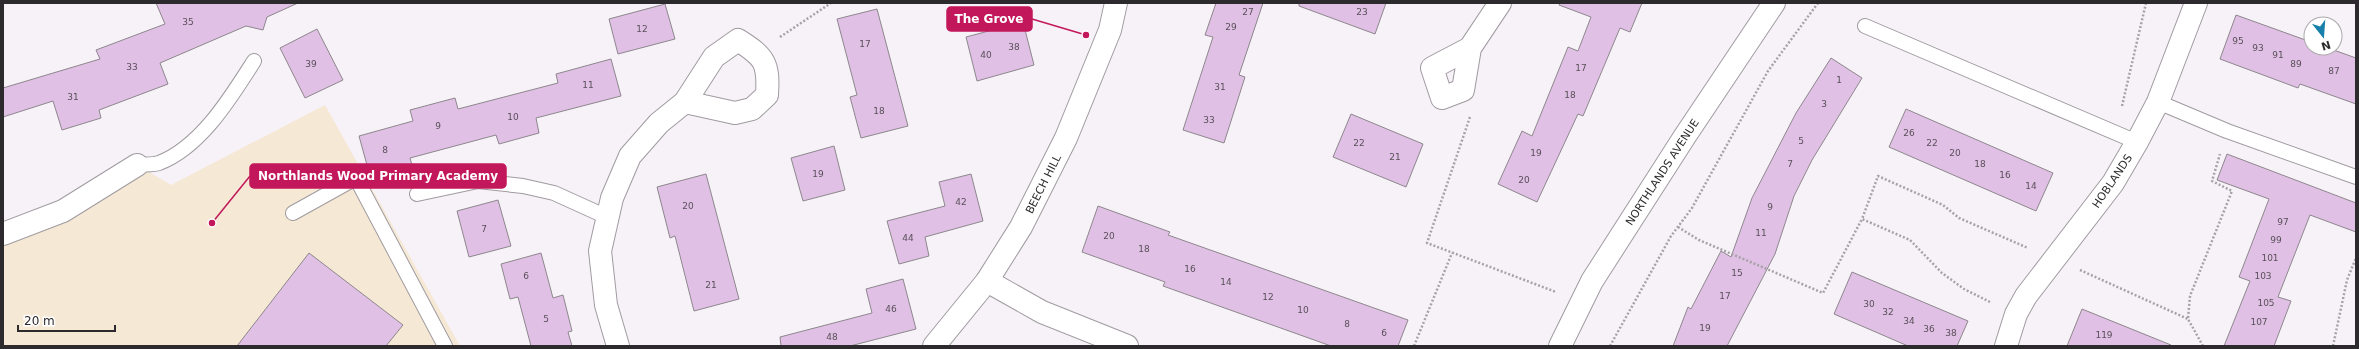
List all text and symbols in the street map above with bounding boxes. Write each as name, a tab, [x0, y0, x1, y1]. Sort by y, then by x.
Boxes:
callout: The Grove	[947, 7, 1032, 31]
house number: 27	[1242, 7, 1254, 17]
house number: 23	[1356, 7, 1368, 17]
text: The Grove	[954, 12, 1024, 26]
north arrow	[2303, 16, 2343, 56]
house number: 35	[182, 17, 194, 27]
house number: 29	[1225, 22, 1237, 32]
house number: 12	[636, 24, 648, 34]
house number: 95	[2232, 36, 2244, 46]
text: N	[2319, 38, 2332, 53]
house number: 17	[859, 39, 871, 49]
house number: 38	[1008, 42, 1020, 52]
house number: 93	[2252, 43, 2264, 53]
house number: 40	[980, 50, 992, 60]
house number: 91	[2272, 50, 2284, 60]
house number: 39	[305, 59, 317, 69]
house number: 89	[2290, 59, 2302, 69]
house number: 33	[126, 62, 138, 72]
house number: 17	[1575, 63, 1587, 73]
house number: 87	[2328, 66, 2340, 76]
house number: 1	[1836, 75, 1842, 85]
house number: 11	[582, 80, 594, 90]
house number: 31	[1214, 82, 1226, 92]
house number: 18	[1564, 90, 1576, 100]
house number: 31	[67, 92, 79, 102]
house number: 3	[1821, 99, 1827, 109]
house number: 18	[873, 106, 885, 116]
house number: 10	[507, 112, 519, 122]
house number: 33	[1203, 115, 1215, 125]
street label: NORTHLANDS AVENUE	[1623, 117, 1702, 228]
house number: 9	[435, 121, 441, 131]
house number: 26	[1903, 128, 1915, 138]
house number: 5	[1798, 136, 1804, 146]
house number: 22	[1353, 138, 1365, 148]
house number: 22	[1926, 138, 1938, 148]
house number: 8	[382, 145, 388, 155]
house number: 19	[1530, 148, 1542, 158]
house number: 20	[1949, 148, 1961, 158]
street label: BEECH HILL	[1023, 152, 1064, 216]
house number: 21	[1389, 152, 1401, 162]
street label: HOBLANDS	[2090, 152, 2135, 211]
house number: 7	[1787, 159, 1793, 169]
house number: 18	[1974, 159, 1986, 169]
callout: Northlands Wood Primary Academy	[250, 164, 506, 188]
text: Northlands Wood Primary Academy	[258, 169, 498, 183]
house number: 19	[812, 169, 824, 179]
house number: 16	[1999, 170, 2011, 180]
house number: 20	[1518, 175, 1530, 185]
house number: 14	[2025, 181, 2037, 191]
house number: 42	[955, 197, 967, 207]
house number: 20	[682, 201, 694, 211]
house number: 9	[1767, 202, 1773, 212]
house number: 97	[2277, 217, 2289, 227]
house number: 7	[481, 224, 487, 234]
house number: 11	[1755, 228, 1767, 238]
house number: 20	[1103, 231, 1115, 241]
house number: 44	[902, 233, 914, 243]
house number: 99	[2270, 235, 2282, 245]
house number: 18	[1138, 244, 1150, 254]
house number: 101	[2261, 253, 2279, 263]
house number: 16	[1184, 264, 1196, 274]
house number: 15	[1731, 268, 1743, 278]
house number: 6	[523, 271, 529, 281]
house number: 103	[2254, 271, 2272, 281]
house number: 14	[1220, 277, 1232, 287]
house number: 21	[705, 280, 717, 290]
house number: 17	[1719, 291, 1731, 301]
house number: 12	[1262, 292, 1274, 302]
house number: 105	[2257, 298, 2275, 308]
house number: 30	[1863, 299, 1875, 309]
house number: 46	[885, 304, 897, 314]
house number: 10	[1297, 305, 1309, 315]
scale bar	[18, 307, 115, 333]
house number: 32	[1882, 307, 1894, 317]
text: 20 m	[24, 314, 55, 328]
house number: 5	[543, 314, 549, 324]
house number: 34	[1903, 316, 1915, 326]
house number: 107	[2250, 317, 2268, 327]
house number: 8	[1344, 319, 1350, 329]
house number: 19	[1699, 323, 1711, 333]
house number: 36	[1923, 324, 1935, 334]
house number: 6	[1381, 328, 1387, 338]
house number: 38	[1945, 328, 1957, 338]
house number: 119	[2095, 330, 2113, 340]
house number: 48	[826, 332, 838, 342]

